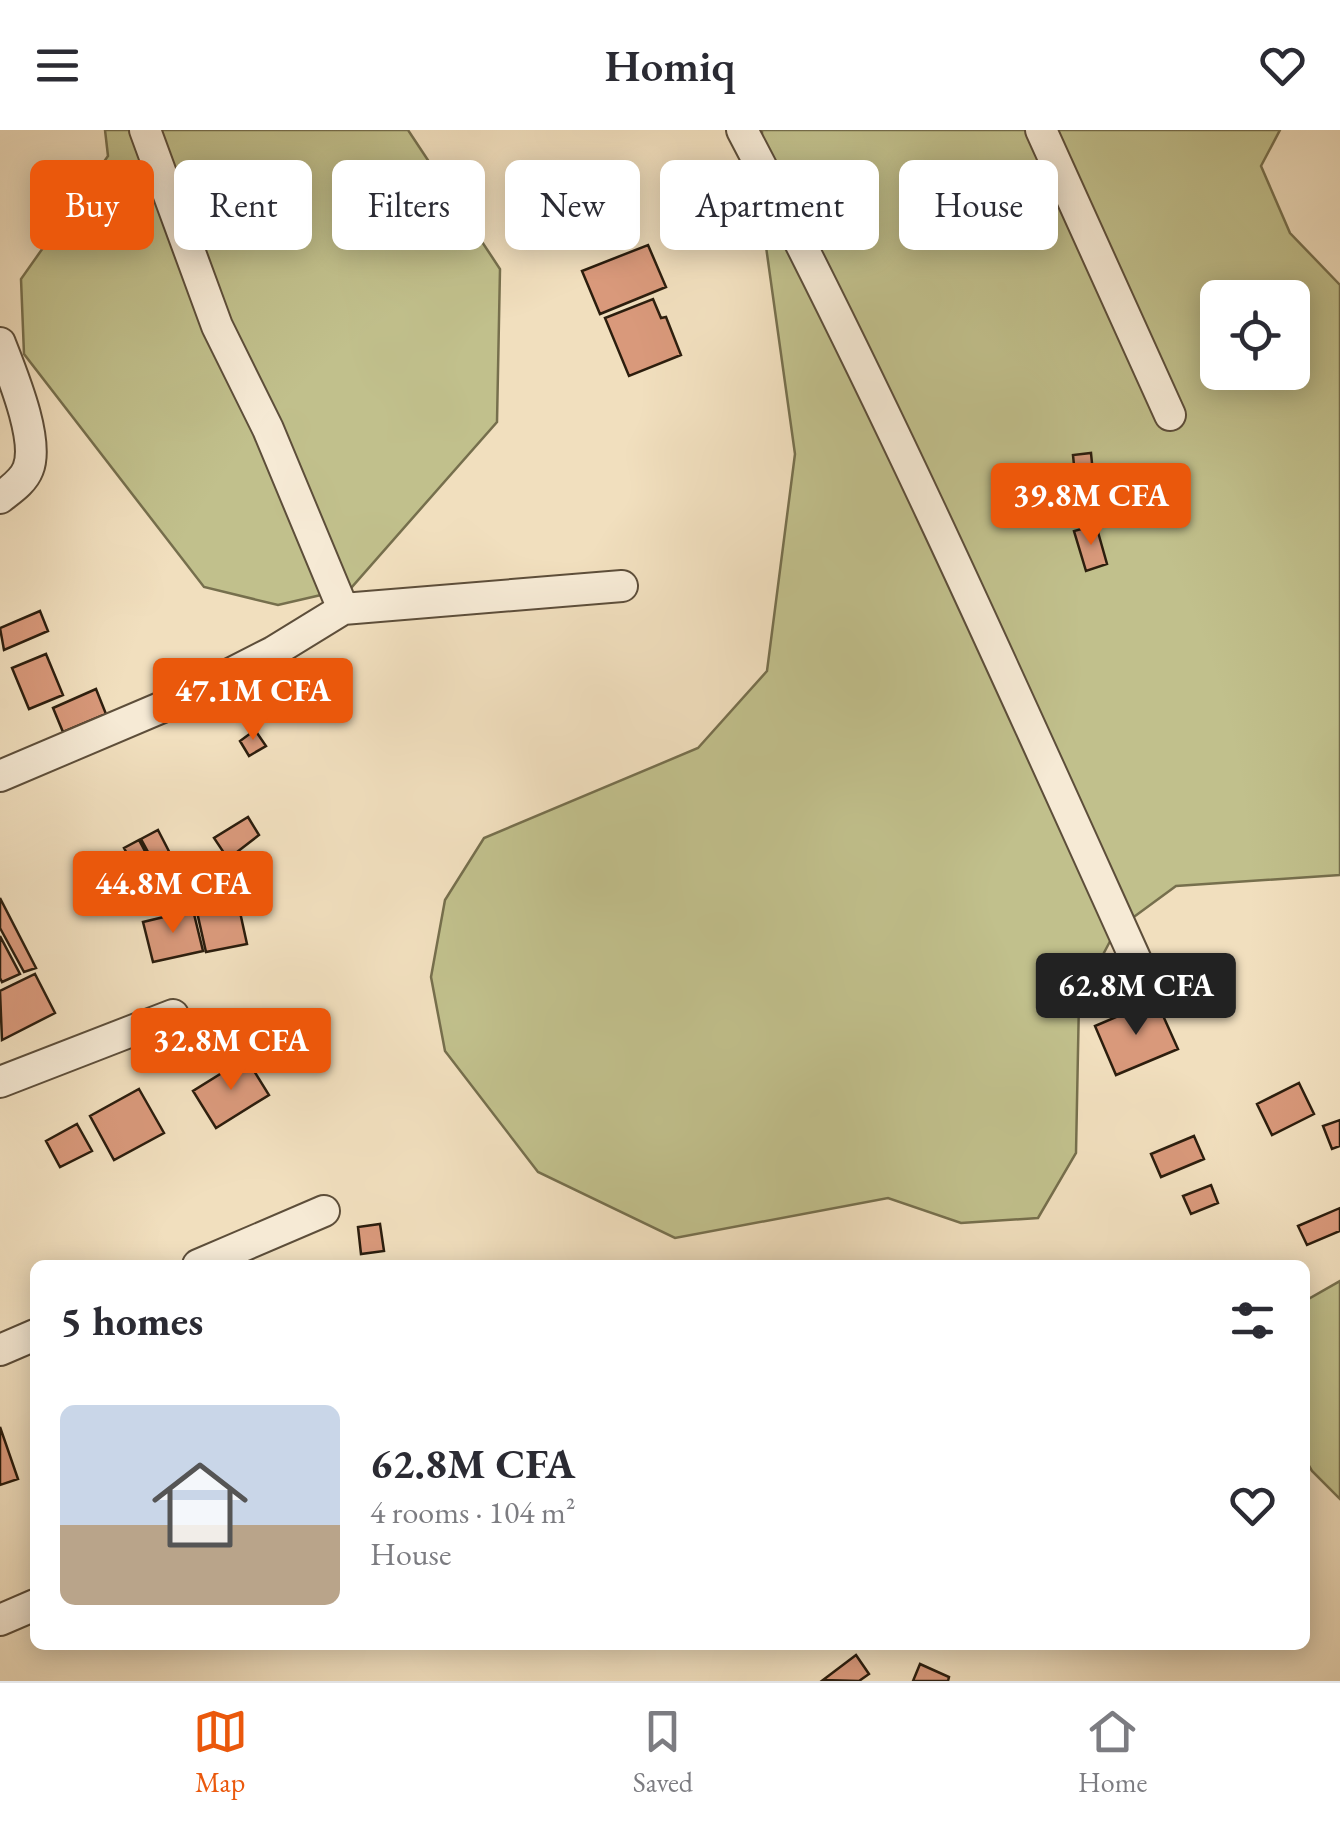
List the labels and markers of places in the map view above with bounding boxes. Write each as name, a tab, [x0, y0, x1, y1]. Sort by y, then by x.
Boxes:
pin: 39.8M CFA	[977, 463, 1205, 548]
pin: 47.1M CFA	[139, 658, 367, 743]
pin: 44.8M CFA	[59, 851, 287, 936]
pin: 62.8M CFA	[1022, 953, 1250, 1038]
pin: 32.8M CFA	[117, 1008, 345, 1093]

